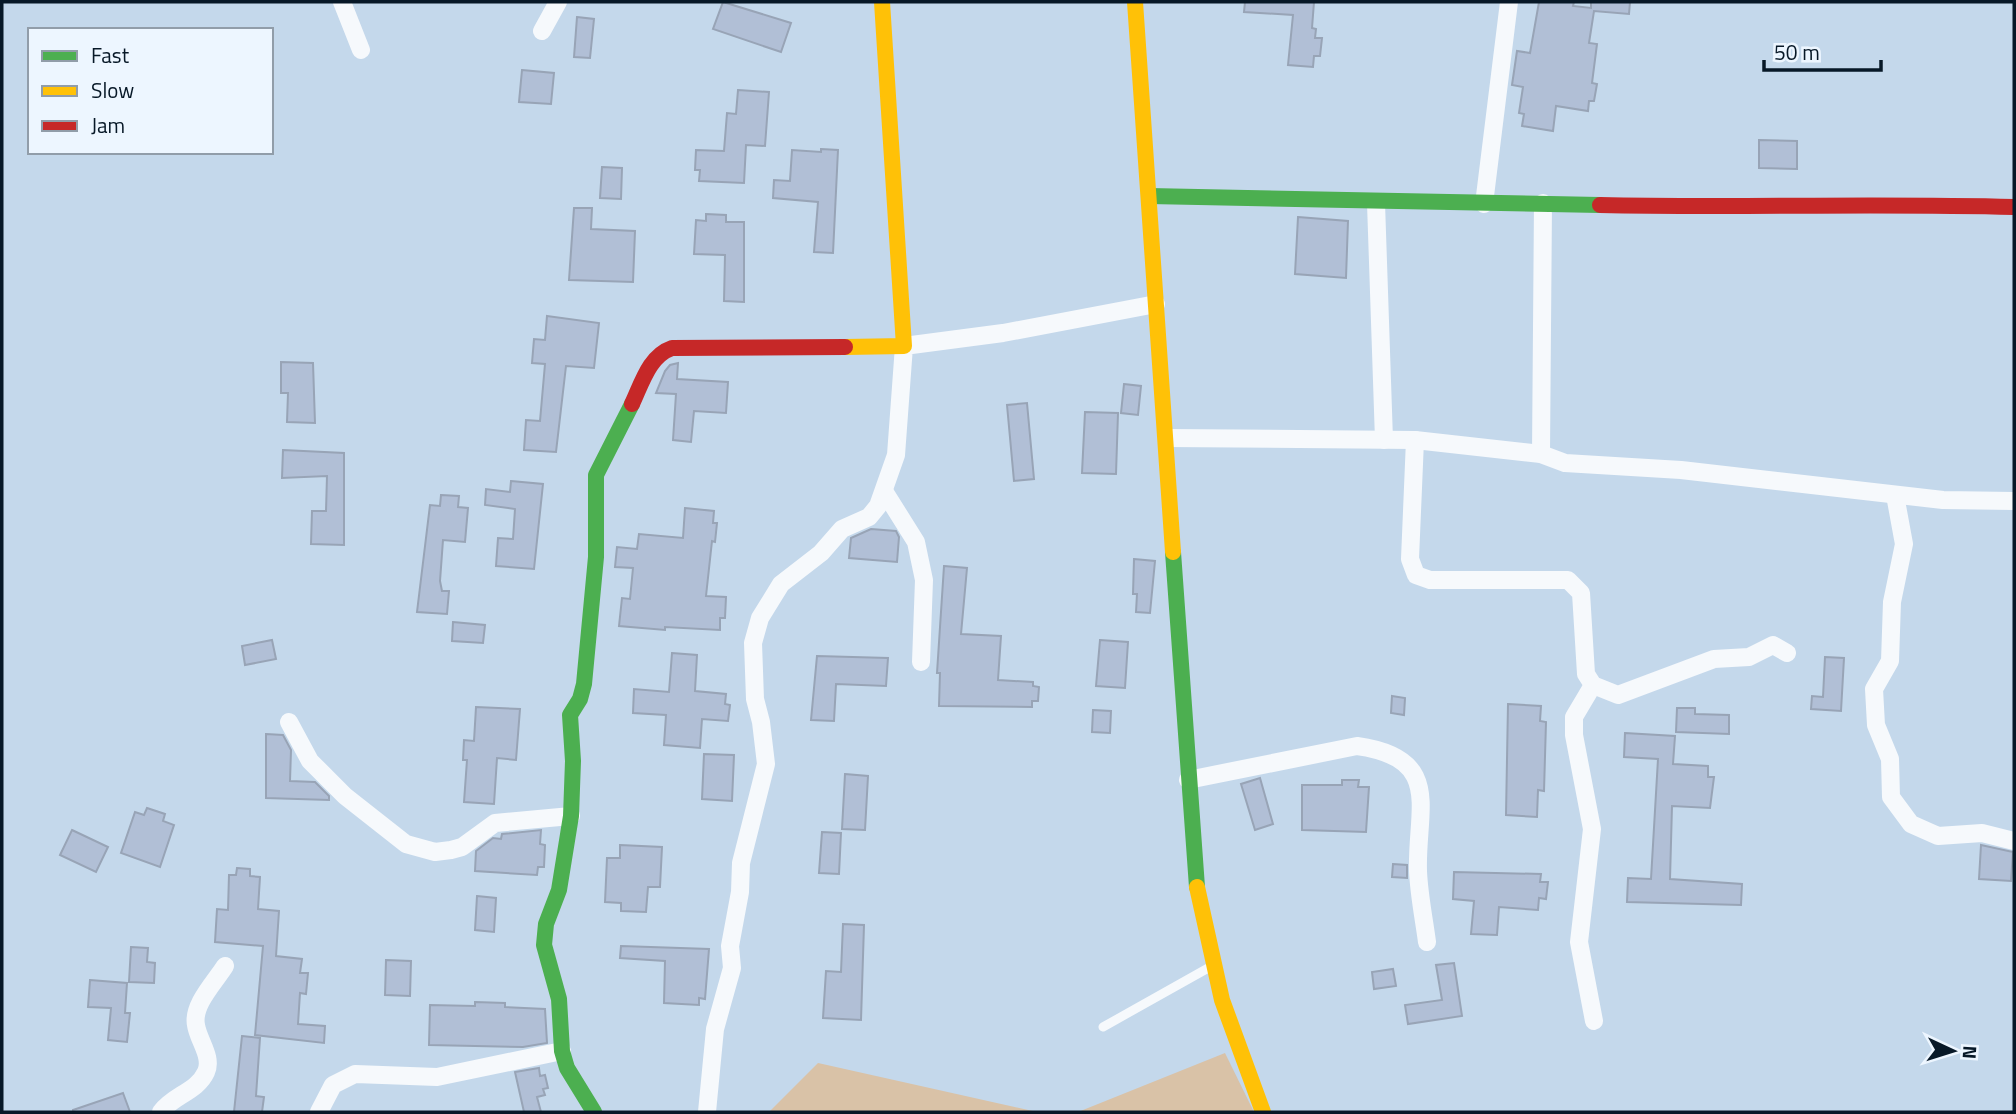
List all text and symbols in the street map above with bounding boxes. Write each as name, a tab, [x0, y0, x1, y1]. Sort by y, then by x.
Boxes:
legend	[28, 28, 273, 154]
scale bar	[1764, 28, 1881, 72]
text: 50 m	[1774, 36, 1820, 68]
text: Fast	[91, 39, 130, 71]
text: Slow	[91, 74, 134, 106]
text: Jam	[91, 109, 125, 141]
north arrow	[1918, 1016, 1988, 1086]
text: N	[1956, 1045, 1985, 1060]

